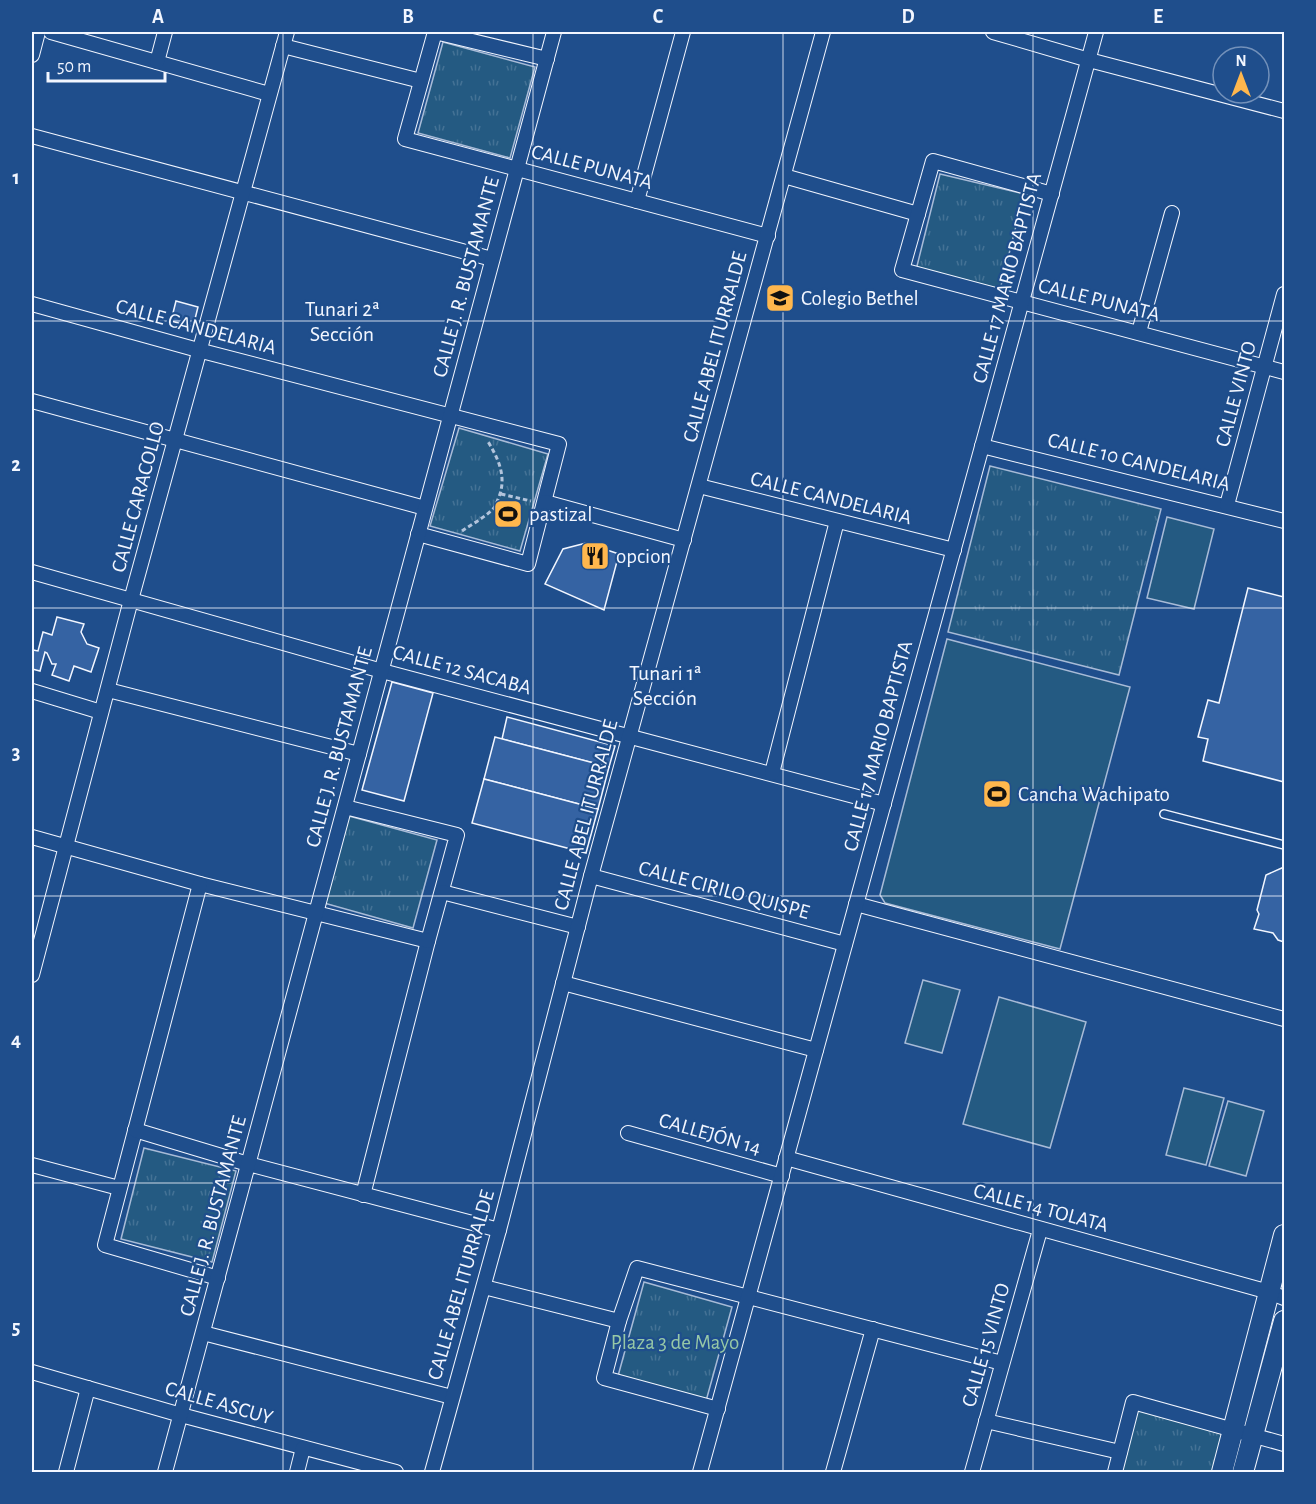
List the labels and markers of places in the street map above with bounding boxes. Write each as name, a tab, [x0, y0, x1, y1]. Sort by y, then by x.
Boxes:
school or university icon: Colegio Bethel	[764, 282, 796, 314]
place label: Colegio Bethel	[801, 288, 919, 309]
sports icon: pastizal	[492, 498, 524, 530]
place label: pastizal	[529, 504, 592, 525]
restaurant icon: opcion	[579, 540, 611, 572]
place label: opcion	[616, 546, 671, 567]
sports icon: Cancha Wachipato	[981, 778, 1013, 810]
place label: Cancha Wachipato	[1018, 784, 1170, 805]

